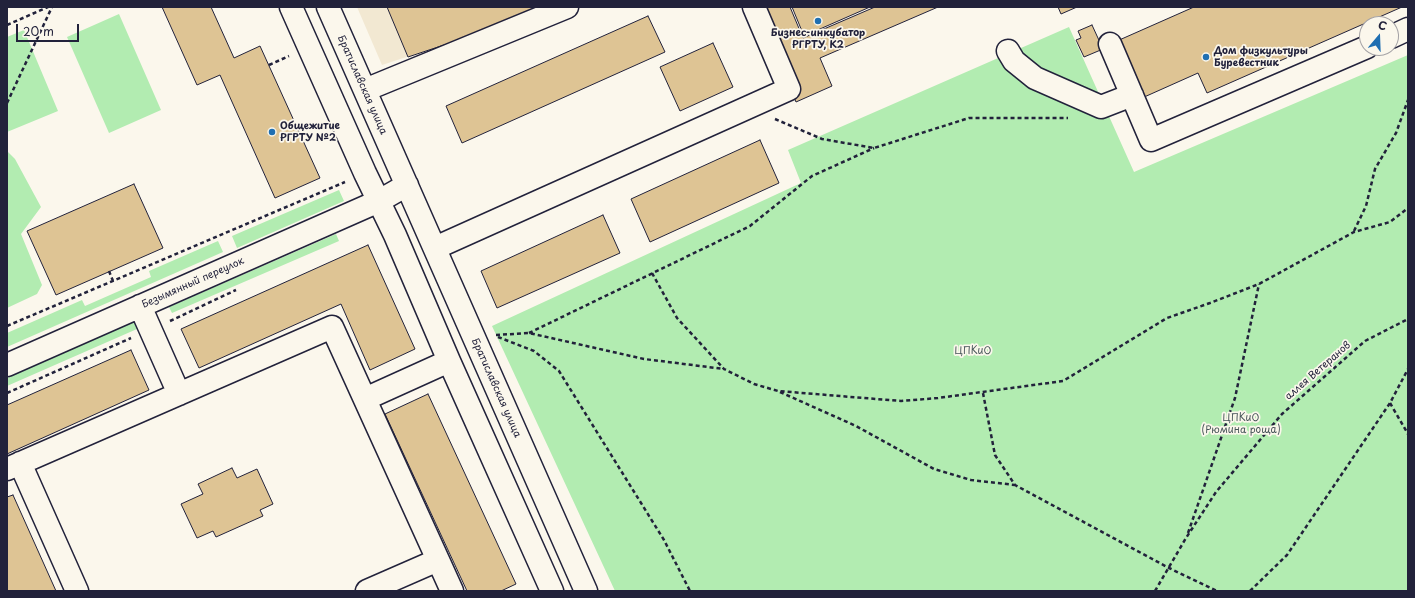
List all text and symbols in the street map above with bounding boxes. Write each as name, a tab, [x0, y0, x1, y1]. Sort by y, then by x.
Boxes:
scale bar	[18, 16, 81, 42]
marker: Бизнес-инкубатор РГРТУ, К2	[813, 16, 823, 26]
north arrow	[1359, 16, 1399, 56]
text: С	[1376, 16, 1389, 35]
text: 20 m	[23, 22, 54, 40]
place label: Бизнес-инкубатор РГРТУ, К2	[771, 27, 865, 50]
street label: Братиславская улица	[335, 33, 389, 137]
place label: Дом физкультуры Буревестник	[1214, 45, 1308, 68]
marker: Дом физкультуры Буревестник	[1201, 52, 1211, 62]
place label: Общежитие РГРТУ №2	[280, 120, 340, 144]
marker: Общежитие РГРТУ №2	[267, 127, 277, 137]
street label: Безымянный переулок	[140, 255, 246, 311]
street label: Братиславская улица	[469, 336, 523, 440]
street label: аллея Ветеранов	[1283, 339, 1353, 403]
park label: ЦПКиО	[955, 345, 991, 357]
park label: ЦПКиО (Рюмина роща)	[1201, 412, 1281, 436]

